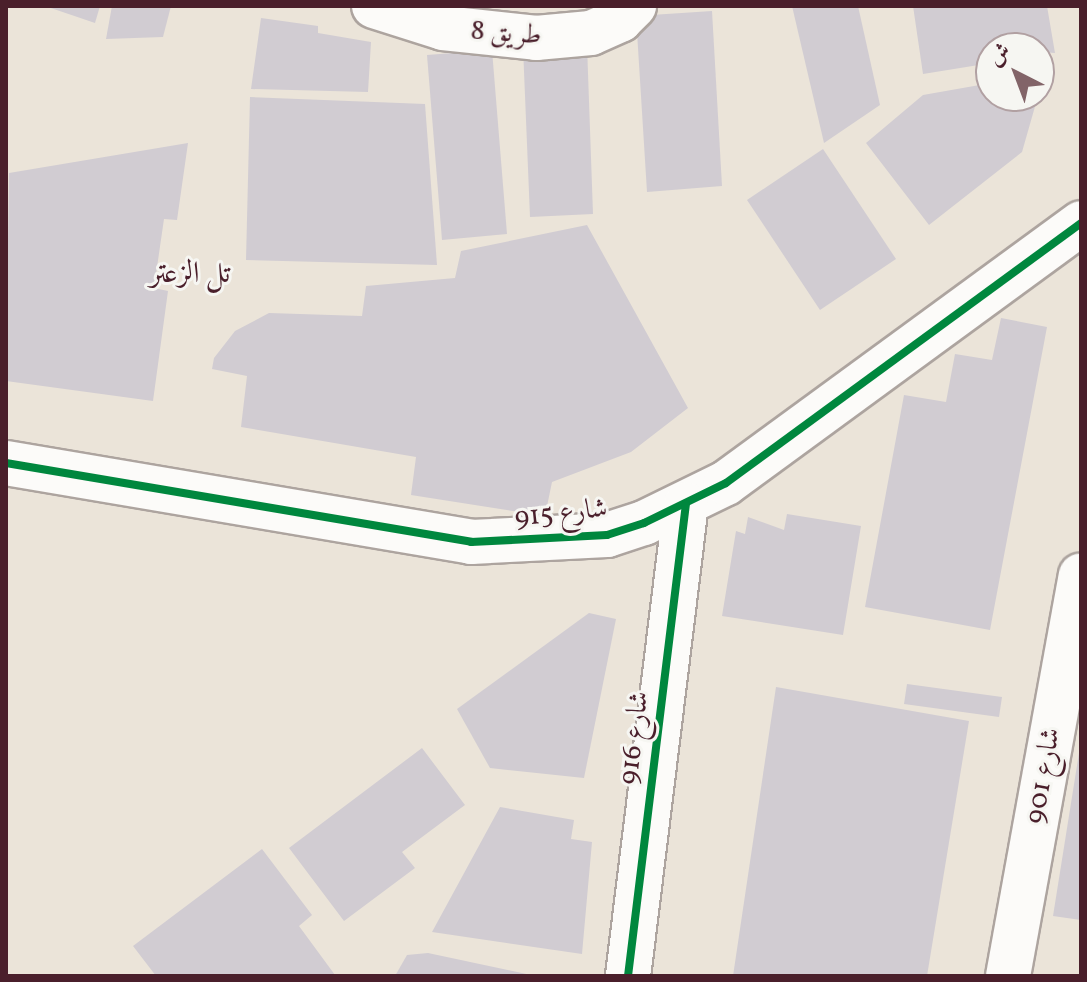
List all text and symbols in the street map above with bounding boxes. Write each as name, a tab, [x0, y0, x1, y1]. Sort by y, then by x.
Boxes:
street label: طريق 8	[469, 15, 543, 53]
north arrow	[975, 32, 1055, 112]
text: ش	[981, 36, 1018, 74]
district label: تل الزعتر	[150, 256, 230, 292]
street label: شارع 915	[513, 492, 609, 536]
street label: شارع 916	[613, 689, 657, 787]
street label: شارع 901	[1019, 725, 1069, 827]

